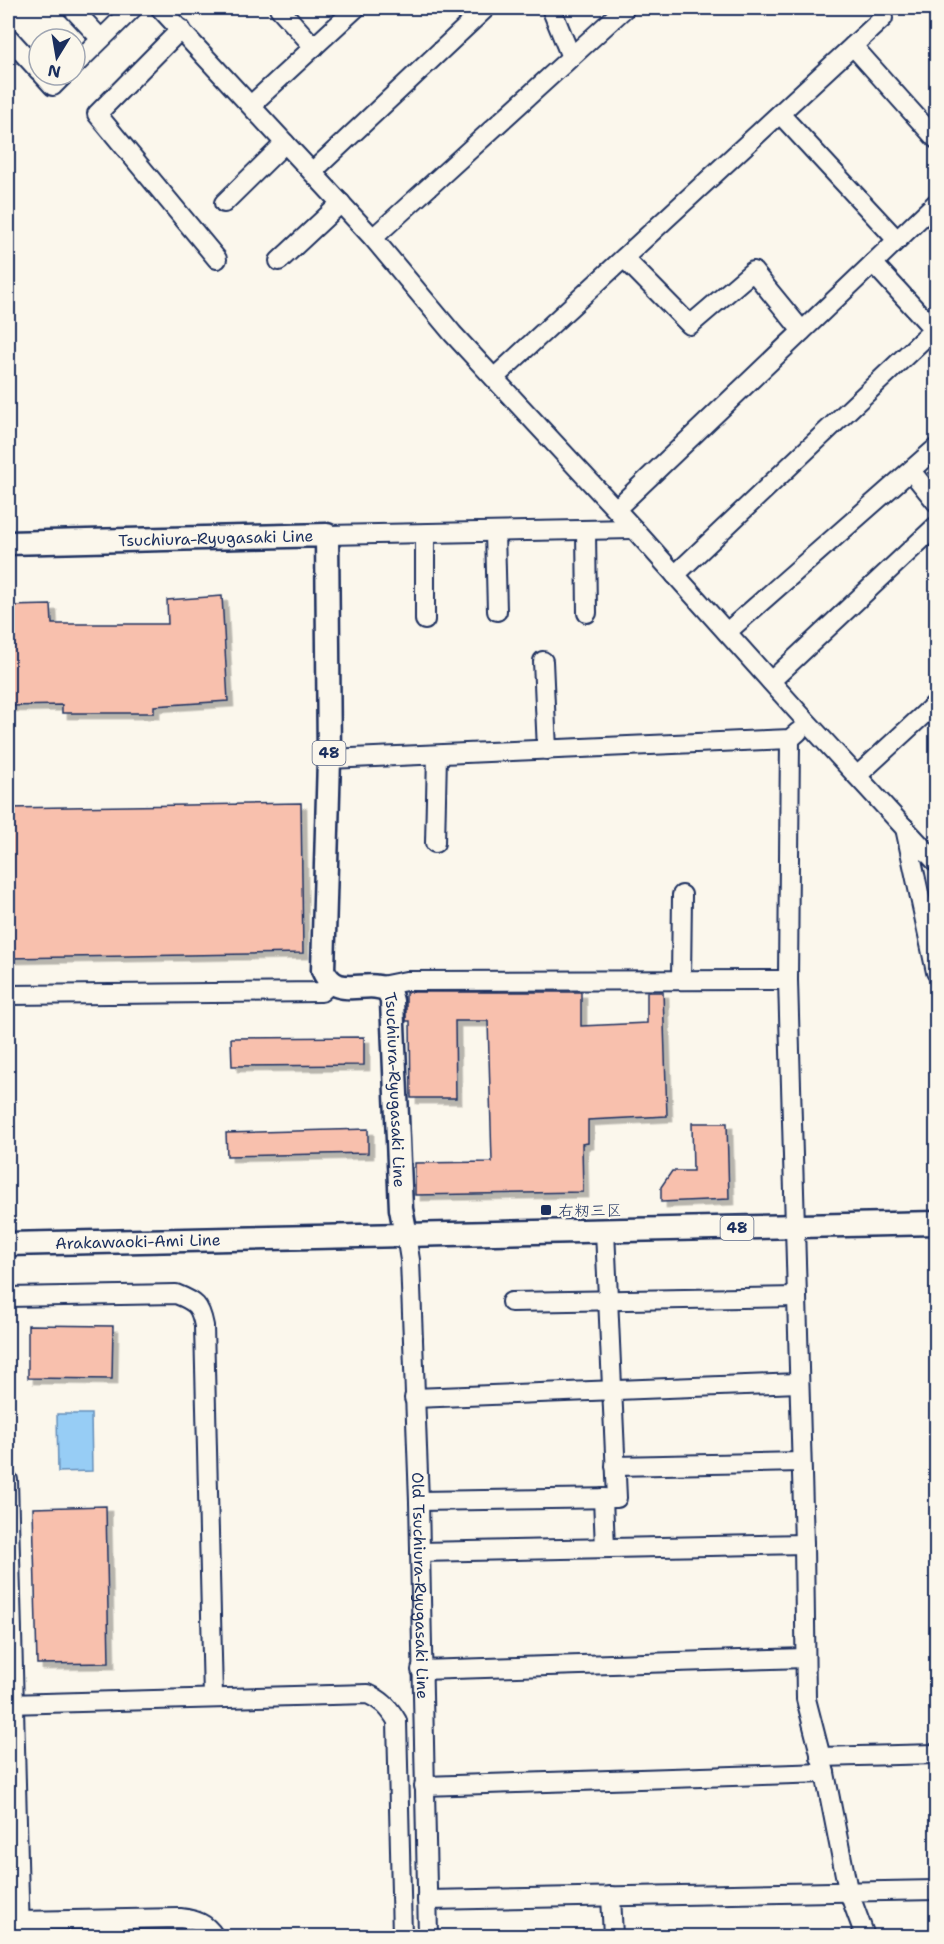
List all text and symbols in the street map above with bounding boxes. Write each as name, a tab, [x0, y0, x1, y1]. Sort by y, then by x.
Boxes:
north arrow	[27, 27, 87, 87]
text: N	[46, 60, 62, 83]
street label: Tsuchiura-Ryugasaki Line	[118, 525, 314, 551]
road number: 48	[312, 741, 346, 765]
street label: Tsuchiura-Ryugasaki Line	[379, 990, 410, 1188]
place label: 右籾三区	[558, 1200, 622, 1221]
marker: 右籾三区	[539, 1203, 553, 1217]
road number: 48	[720, 1216, 754, 1240]
street label: Arakawaoki-Ami Line	[55, 1229, 221, 1254]
street label: Old Tsuchiura-Ryugasaki Line	[407, 1472, 433, 1699]

